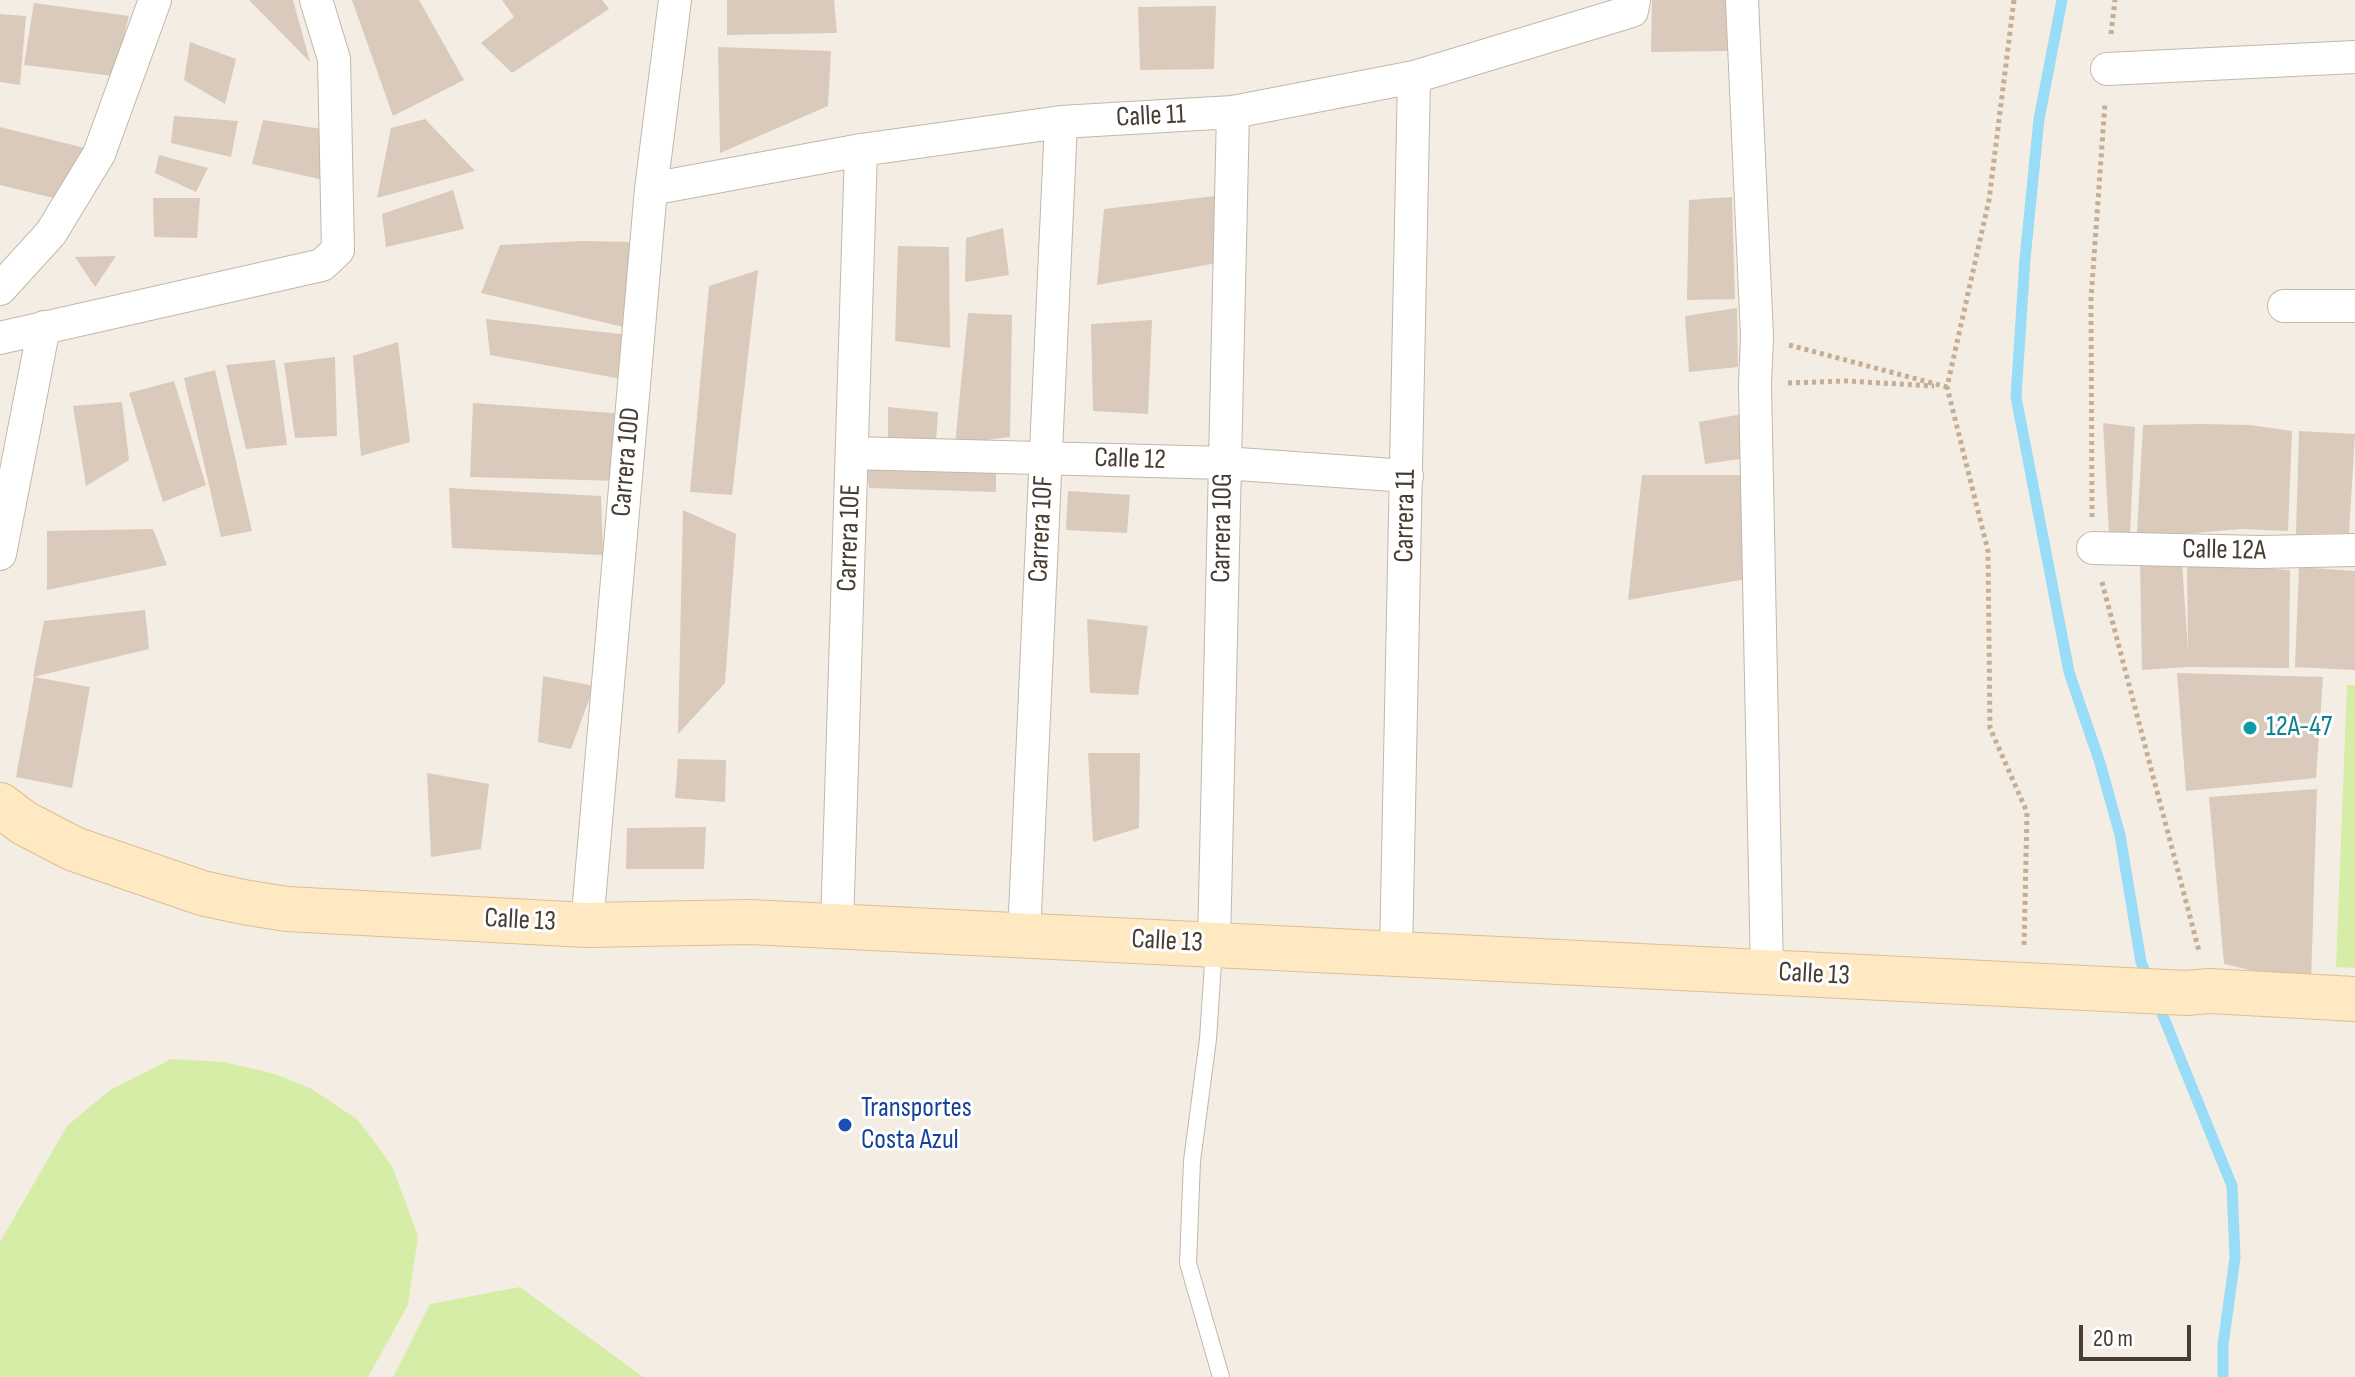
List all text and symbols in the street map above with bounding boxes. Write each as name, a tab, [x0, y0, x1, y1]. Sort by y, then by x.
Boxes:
street label: Calle 11	[1115, 98, 1187, 136]
street label: Carrera 10D	[605, 406, 649, 518]
street label: Calle 12	[1094, 442, 1166, 478]
street label: Carrera 11	[1388, 469, 1424, 563]
street label: Carrera 10G	[1205, 473, 1241, 583]
street label: Carrera 10F	[1022, 475, 1062, 583]
street label: Carrera 10E	[831, 484, 869, 592]
street label: Calle 12A	[2182, 533, 2266, 569]
place label: 12A-47	[2266, 711, 2332, 745]
marker: 12A-47	[2241, 719, 2259, 737]
street label: Calle 13	[483, 902, 557, 940]
street label: Calle 13	[1130, 923, 1204, 961]
street label: Calle 13	[1777, 956, 1851, 994]
place label: Transportes Costa Azul	[861, 1092, 972, 1158]
marker: Transportes Costa Azul	[836, 1116, 854, 1134]
scale bar	[2083, 1309, 2195, 1359]
text: 20 m	[2093, 1324, 2133, 1353]

